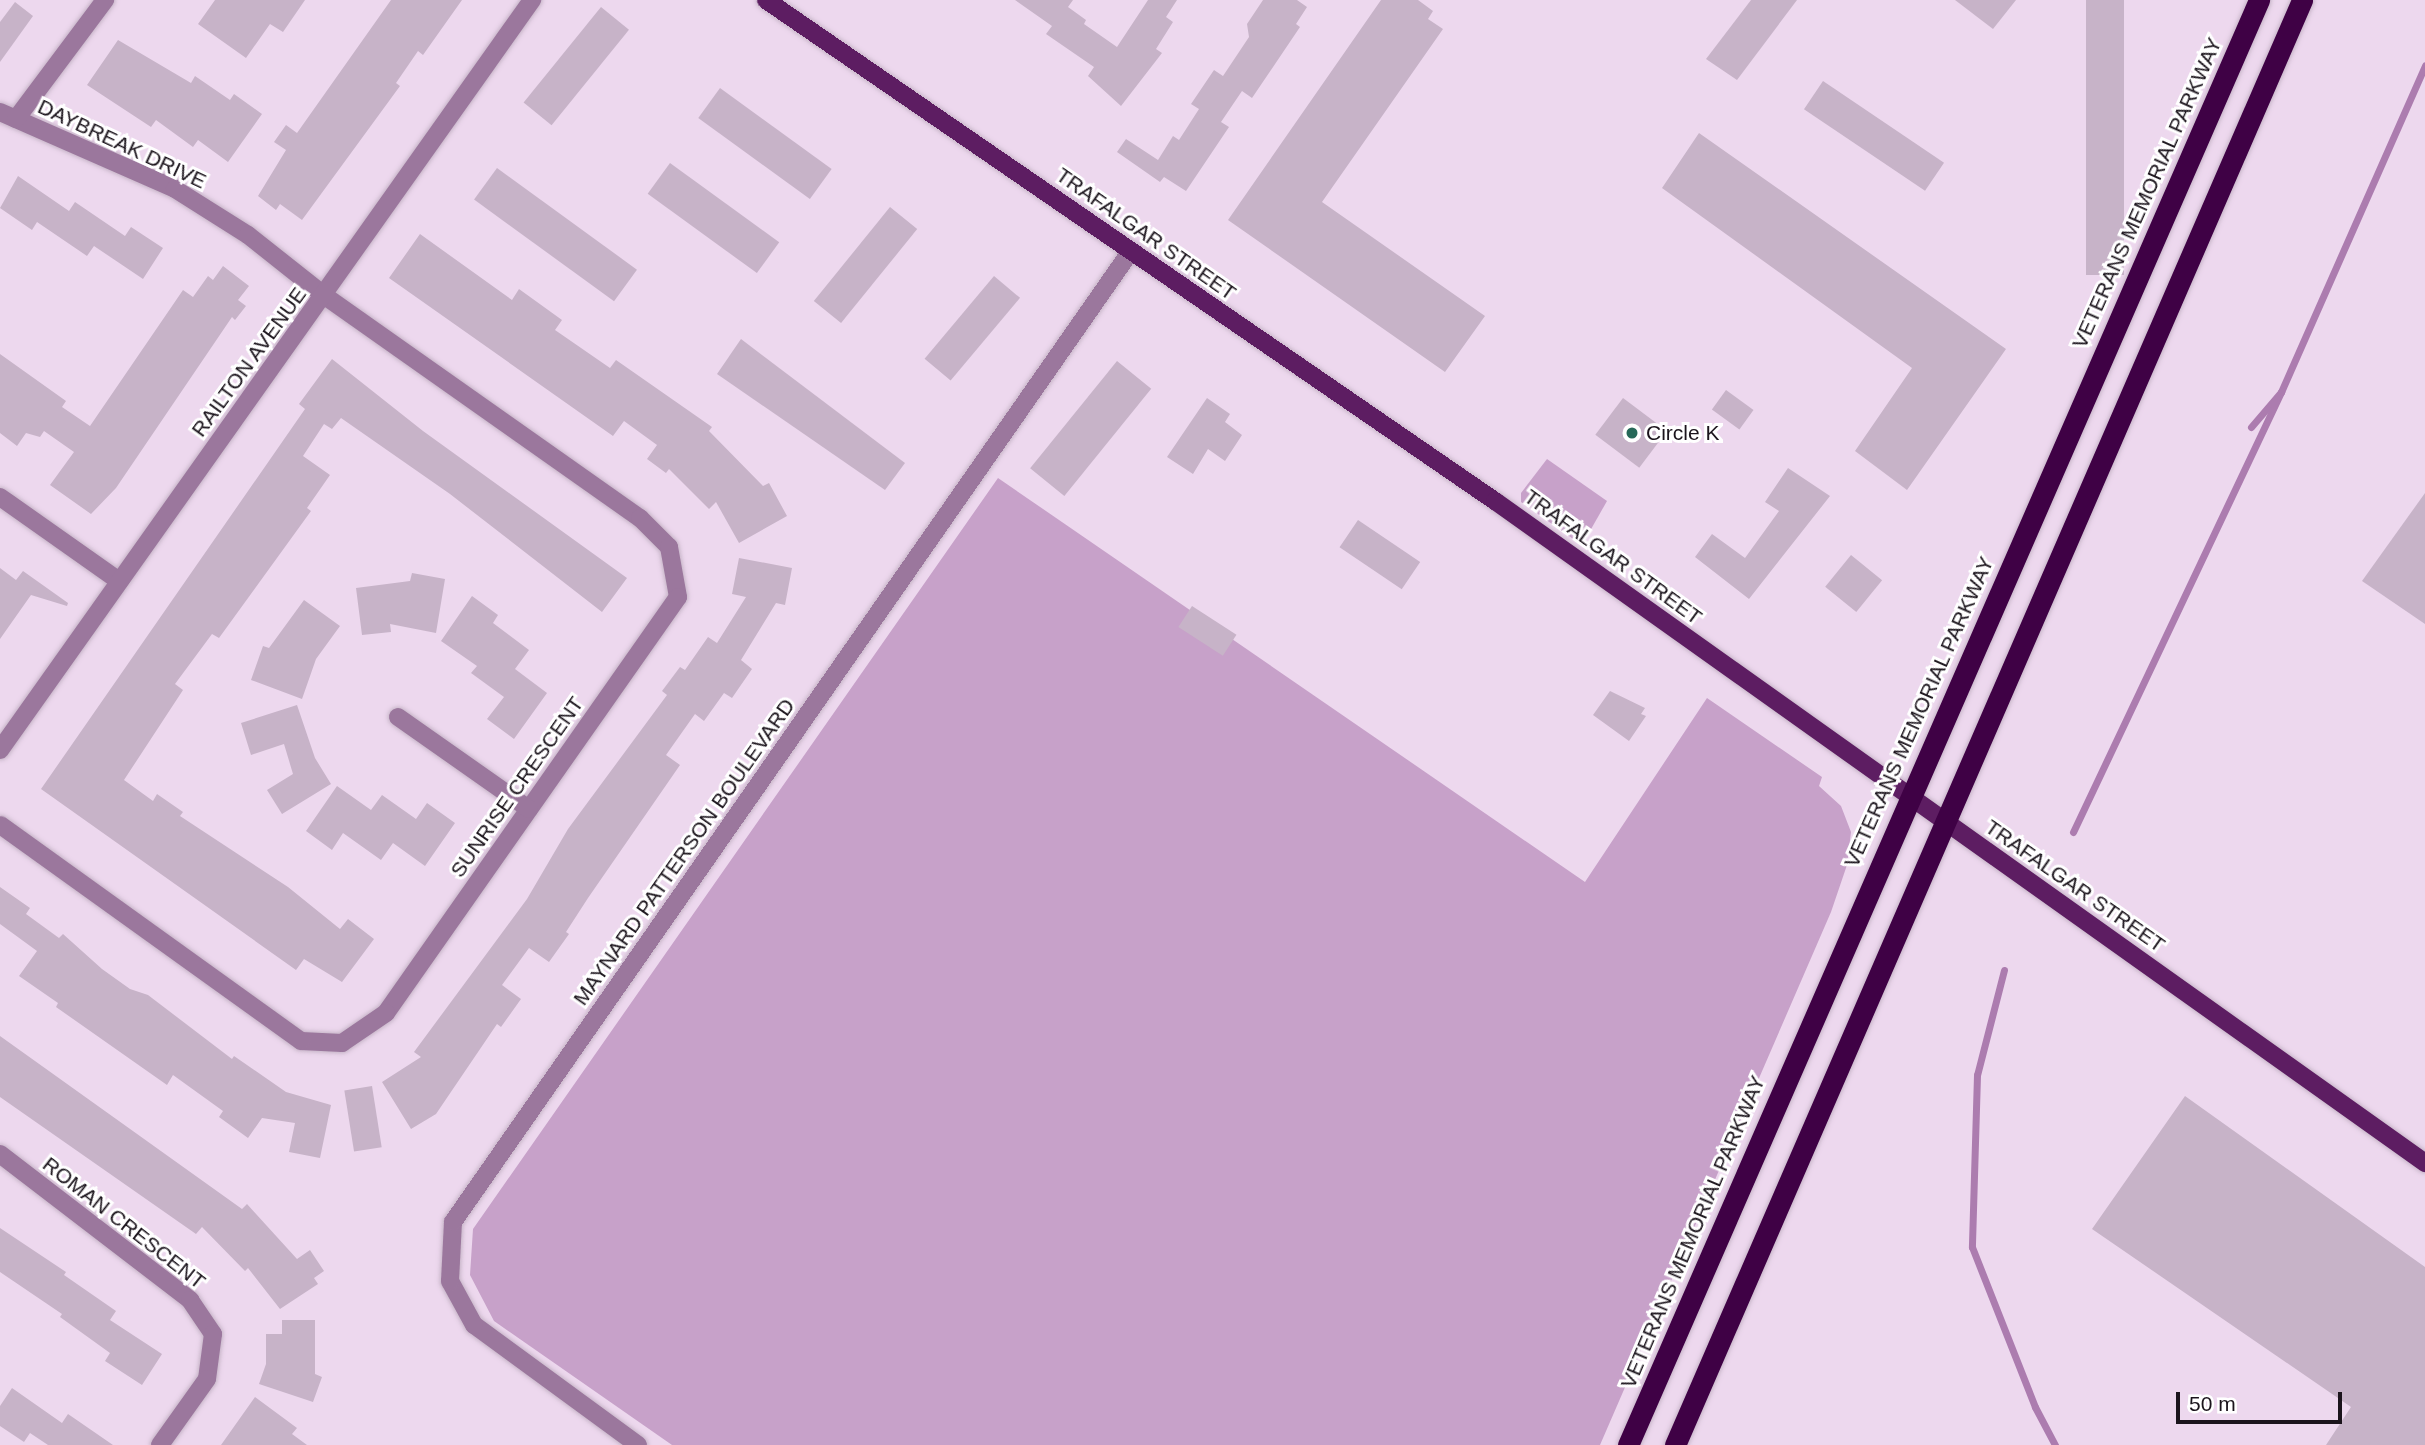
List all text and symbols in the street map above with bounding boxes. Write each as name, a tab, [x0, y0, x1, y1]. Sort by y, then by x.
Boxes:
street label: VETERANS MEMORIAL PARKWAY	[2067, 33, 2227, 353]
street label: DAYBREAK DRIVE	[34, 94, 210, 194]
street label: TRAFALGAR STREET	[1051, 162, 1241, 306]
street label: RAILTON AVENUE	[186, 282, 312, 442]
place label: Circle K	[1646, 420, 1720, 446]
marker: Circle K	[1624, 425, 1640, 441]
street label: TRAFALGAR STREET	[1519, 484, 1707, 630]
street label: VETERANS MEMORIAL PARKWAY	[1839, 552, 1999, 872]
street label: SUNRISE CRESCENT	[445, 692, 589, 882]
street label: MAYNARD PATTERSON BOULEVARD	[568, 694, 800, 1010]
street label: TRAFALGAR STREET	[1980, 814, 2170, 958]
street label: VETERANS MEMORIAL PARKWAY	[1615, 1072, 1771, 1392]
street label: ROMAN CRESCENT	[38, 1152, 210, 1294]
scale bar	[2180, 1378, 2346, 1422]
text: 50 m	[2189, 1392, 2236, 1415]

